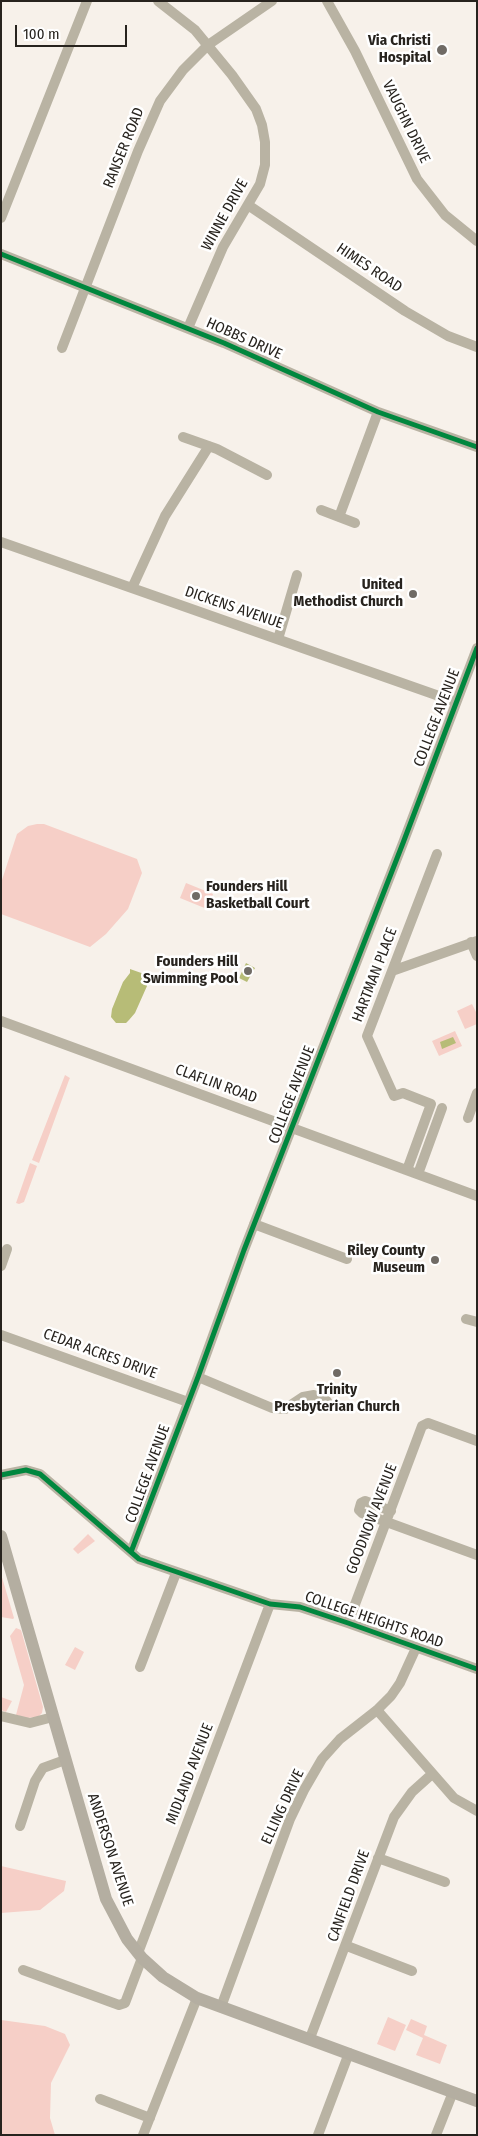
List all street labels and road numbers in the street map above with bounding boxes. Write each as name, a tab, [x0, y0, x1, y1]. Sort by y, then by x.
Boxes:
street label: VAUGHN DRIVE	[378, 78, 434, 166]
street label: RANSER ROAD	[100, 105, 148, 191]
street label: WINNE DRIVE	[198, 176, 252, 254]
street label: HIMES ROAD	[333, 239, 405, 297]
street label: HOBBS DRIVE	[203, 314, 285, 364]
street label: DICKENS AVENUE	[183, 583, 285, 633]
street label: COLLEGE AVENUE	[410, 667, 464, 769]
street label: HARTMAN PLACE	[349, 925, 401, 1025]
street label: COLLEGE AVENUE	[265, 1044, 319, 1146]
street label: CLAFLIN ROAD	[173, 1061, 259, 1107]
street label: CEDAR ACRES DRIVE	[41, 1325, 159, 1383]
street label: COLLEGE AVENUE	[122, 1422, 174, 1526]
street label: GOODNOW AVENUE	[343, 1461, 401, 1577]
street label: COLLEGE HEIGHTS ROAD	[302, 1588, 446, 1652]
street label: MIDLAND AVENUE	[163, 1721, 217, 1827]
street label: ELLING DRIVE	[258, 1767, 308, 1847]
street label: ANDERSON AVENUE	[83, 1791, 137, 1909]
street label: CANFIELD DRIVE	[324, 1848, 374, 1944]

